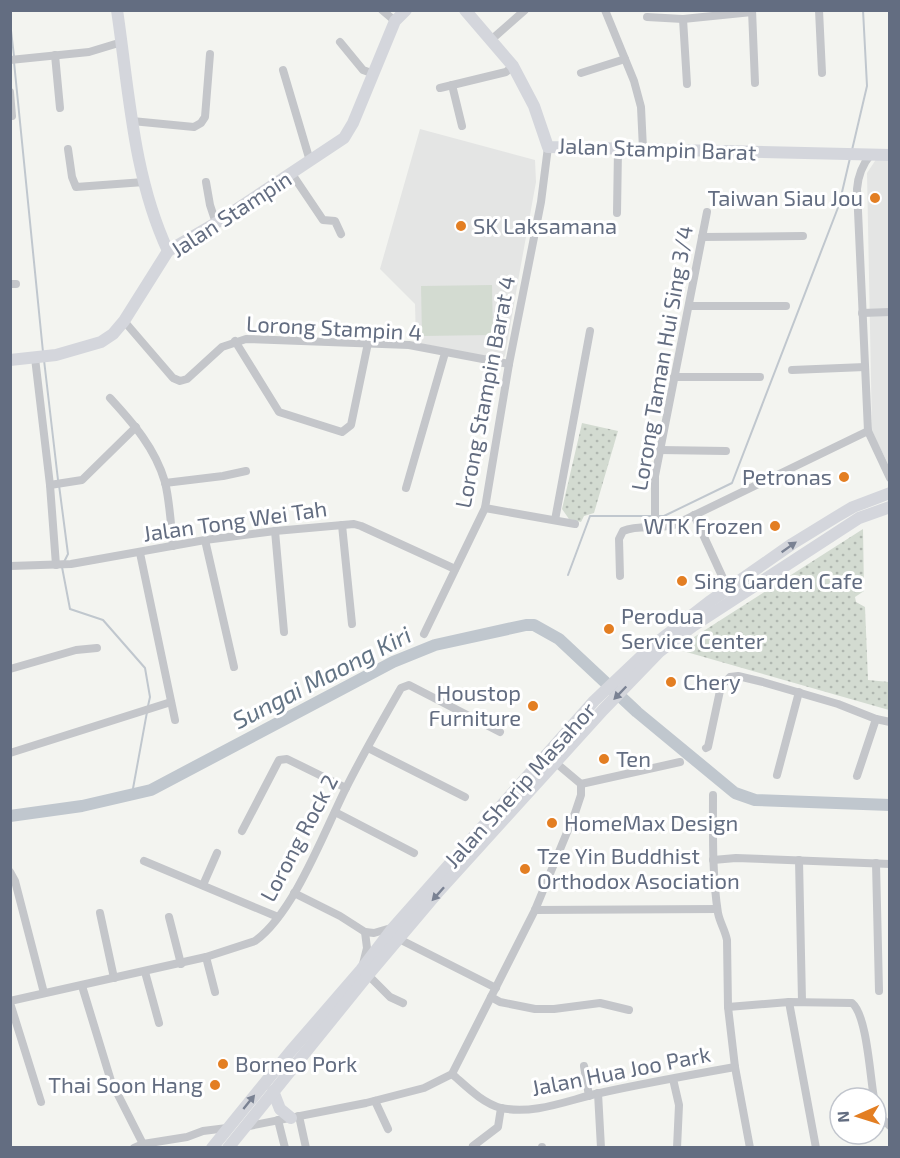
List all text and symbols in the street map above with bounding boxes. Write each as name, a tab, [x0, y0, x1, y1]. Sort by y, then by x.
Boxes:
street label: Jalan Stampin Barat	[557, 132, 757, 164]
street label: Jalan Stampin	[165, 164, 296, 262]
place label: Taiwan Siau Jou	[708, 184, 863, 210]
marker: Taiwan Siau Jou	[868, 191, 882, 205]
place label: SK Laksamana	[473, 212, 617, 238]
marker: SK Laksamana	[454, 219, 468, 233]
street label: Lorong Taman Hui Sing 3/4	[625, 223, 697, 492]
street label: Lorong Stampin Barat 4	[449, 273, 519, 510]
street label: Lorong Stampin 4	[245, 309, 423, 345]
place label: Petronas	[742, 463, 832, 489]
marker: Petronas	[837, 470, 851, 484]
street label: Jalan Tong Wei Tah	[141, 494, 329, 546]
place label: WTK Frozen	[643, 512, 763, 538]
marker: WTK Frozen	[768, 519, 782, 533]
one-way arrow	[781, 542, 797, 553]
place label: Sing Garden Cafe	[694, 567, 863, 593]
marker: Sing Garden Cafe	[675, 574, 689, 588]
place label: Perodua Service Center	[621, 602, 765, 653]
water label: Sungai Maong Kiri	[227, 619, 416, 734]
marker: Perodua Service Center	[602, 622, 616, 636]
place label: Chery	[683, 668, 741, 694]
marker: Chery	[664, 675, 678, 689]
place label: Houstop Furniture	[429, 679, 521, 730]
one-way arrow	[613, 685, 627, 699]
street label: Jalan Sherip Masahor	[438, 696, 600, 872]
marker: Houstop Furniture	[526, 699, 540, 713]
place label: Ten	[616, 745, 651, 771]
marker: Ten	[597, 752, 611, 766]
street label: Lorong Rock 2	[254, 770, 342, 905]
place label: HomeMax Design	[564, 809, 738, 835]
marker: HomeMax Design	[545, 816, 559, 830]
place label: Tze Yin Buddhist Orthodox Asociation	[537, 842, 740, 893]
marker: Tze Yin Buddhist Orthodox Asociation	[518, 862, 532, 876]
one-way arrow	[431, 886, 445, 901]
street label: Jalan Hua Joo Park	[529, 1040, 713, 1100]
place label: Borneo Pork	[235, 1050, 357, 1076]
marker: Borneo Pork	[216, 1057, 230, 1071]
place label: Thai Soon Hang	[48, 1071, 203, 1097]
marker: Thai Soon Hang	[208, 1078, 222, 1092]
north arrow	[828, 1086, 888, 1146]
one-way arrow	[243, 1095, 255, 1110]
text: N	[833, 1111, 852, 1123]

